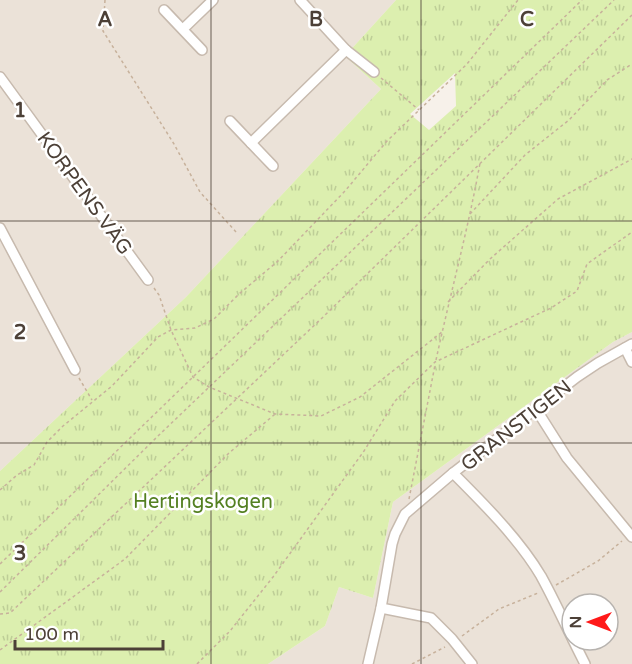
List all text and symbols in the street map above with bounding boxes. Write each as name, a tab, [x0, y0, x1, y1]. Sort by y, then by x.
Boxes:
text: A	[98, 8, 113, 32]
text: B	[309, 8, 323, 32]
text: C	[520, 8, 534, 32]
text: 1	[14, 99, 26, 123]
street label: KORPENS VÄG	[32, 128, 137, 260]
text: 2	[14, 321, 26, 345]
street label: GRANSTIGEN	[457, 375, 577, 476]
park label: Hertingskogen	[133, 490, 273, 514]
text: 3	[14, 542, 26, 566]
north arrow	[560, 592, 620, 652]
scale bar	[15, 613, 164, 651]
text: N	[566, 616, 586, 628]
text: 100 m	[24, 623, 79, 645]

